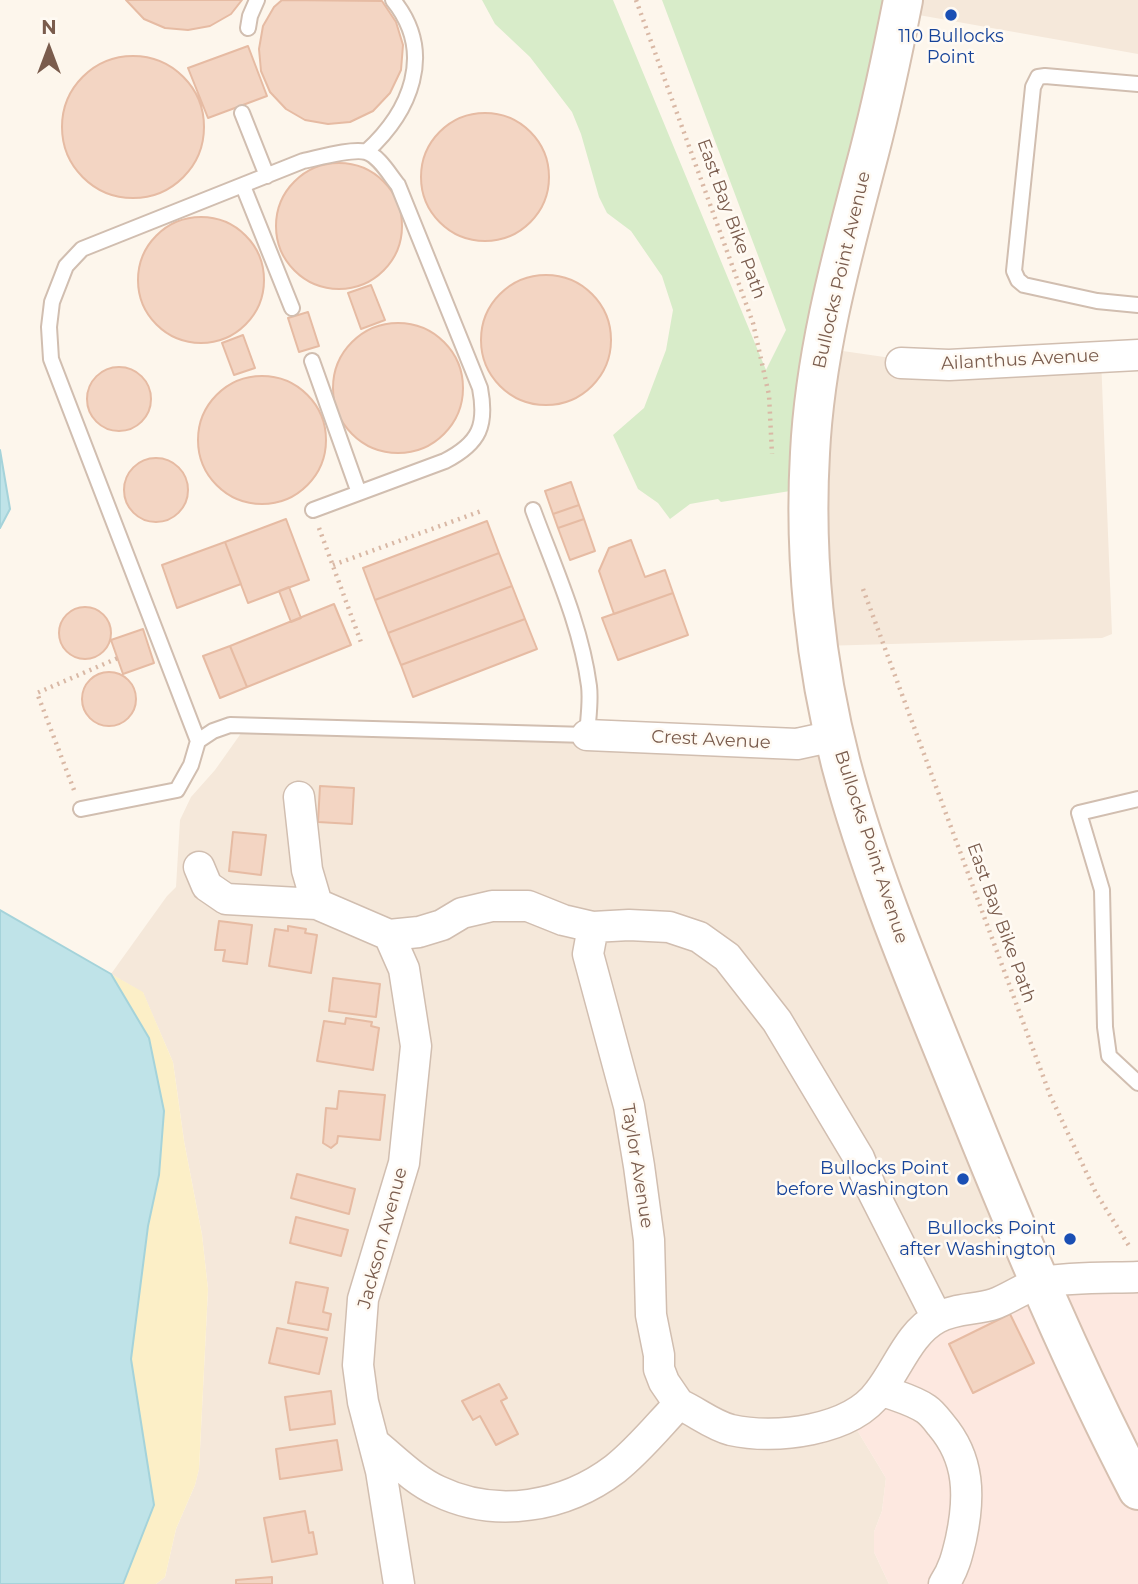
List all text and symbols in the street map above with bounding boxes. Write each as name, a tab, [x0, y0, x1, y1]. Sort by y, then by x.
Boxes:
marker: 110 Bullocks Point	[943, 7, 959, 23]
north arrow	[14, 14, 84, 84]
text: N	[41, 16, 57, 39]
place label: 110 Bullocks Point	[898, 26, 1004, 68]
street label: East Bay Bike Path	[692, 136, 770, 302]
street label: Bullocks Point Avenue	[809, 169, 875, 371]
street label: Ailanthus Avenue	[940, 345, 1100, 375]
street label: Crest Avenue	[651, 726, 771, 754]
street label: Bullocks Point Avenue	[830, 748, 912, 946]
street label: East Bay Bike Path	[962, 840, 1040, 1006]
street label: Taylor Avenue	[616, 1102, 658, 1230]
place label: Bullocks Point before Washington	[776, 1158, 949, 1200]
street label: Jackson Avenue	[354, 1165, 412, 1311]
marker: Bullocks Point before Washington	[955, 1171, 971, 1187]
place label: Bullocks Point after Washington	[899, 1218, 1056, 1260]
marker: Bullocks Point after Washington	[1062, 1231, 1078, 1247]

